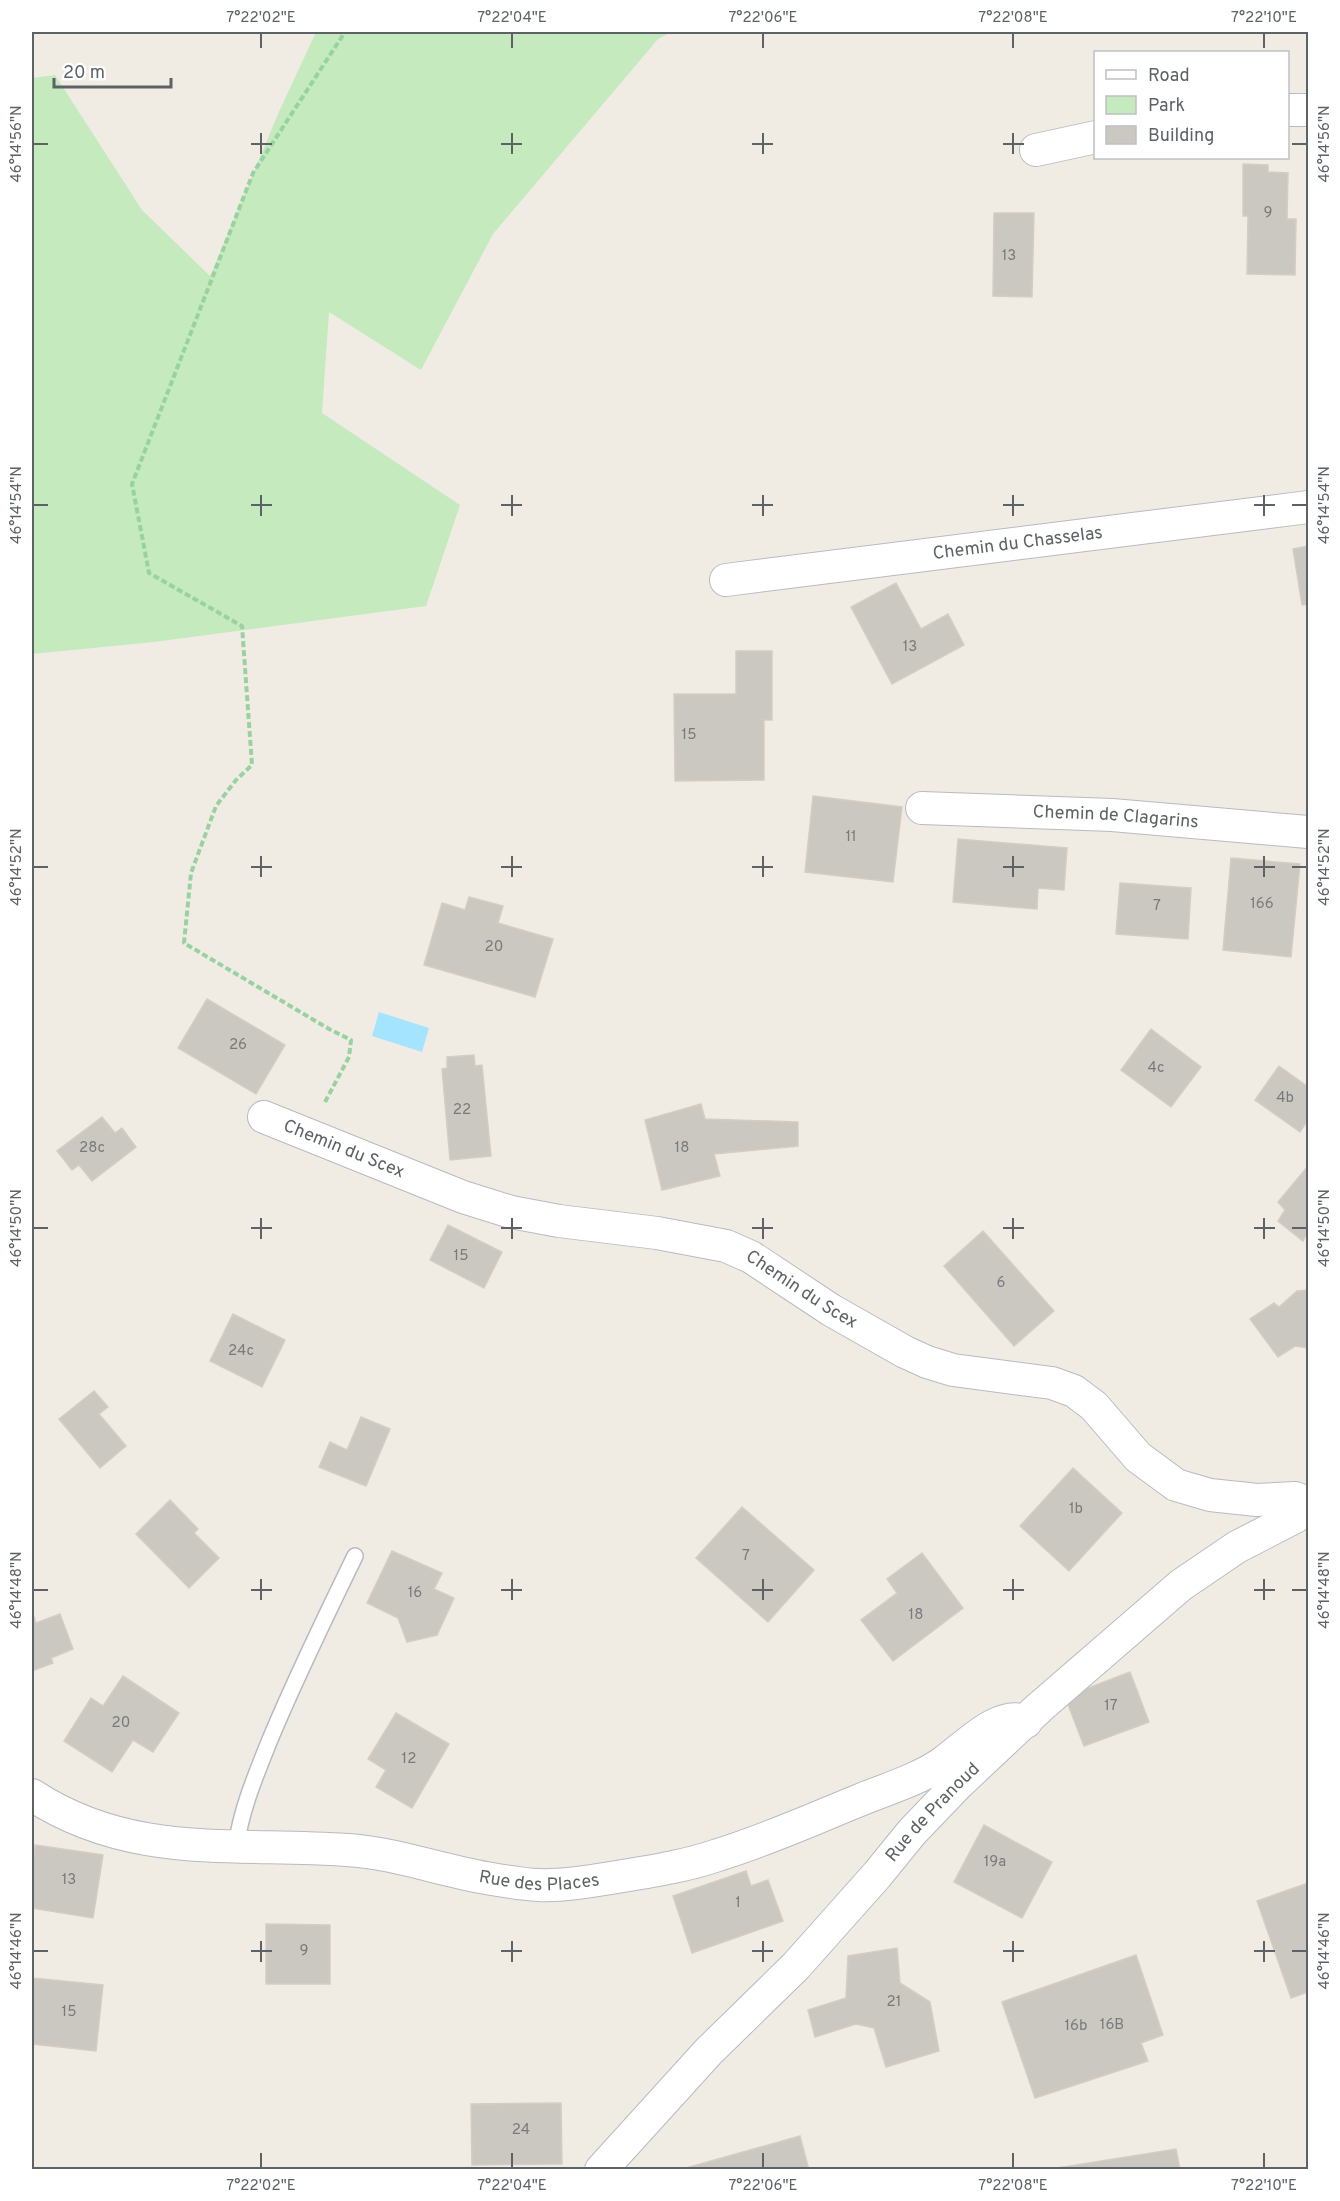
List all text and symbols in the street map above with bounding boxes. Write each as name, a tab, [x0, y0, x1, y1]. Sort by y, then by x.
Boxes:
text: 7°22'02"E	[226, 9, 296, 28]
text: 7°22'04"E	[477, 9, 547, 28]
text: 7°22'06"E	[728, 9, 798, 28]
text: 7°22'08"E	[978, 9, 1048, 28]
text: 7°22'10"E	[1231, 9, 1297, 28]
scale bar	[54, 51, 171, 89]
legend	[1094, 51, 1289, 159]
text: 20 m	[63, 62, 105, 85]
text: Road	[1148, 65, 1190, 88]
text: Park	[1148, 95, 1185, 118]
text: 46°14'56"N	[8, 105, 27, 183]
text: 46°14'56"N	[1316, 105, 1335, 183]
text: Building	[1148, 125, 1214, 148]
house number: 9	[1264, 204, 1272, 223]
house number: 13	[1002, 247, 1016, 266]
text: 46°14'54"N	[8, 466, 27, 544]
text: 46°14'54"N	[1316, 466, 1335, 544]
street label: Chemin du Chasselas	[931, 521, 1104, 565]
house number: 13	[903, 638, 917, 657]
house number: 15	[682, 726, 696, 745]
street label: Chemin de Clagarins	[1032, 801, 1200, 834]
text: 46°14'52"N	[8, 828, 27, 906]
house number: 11	[845, 828, 857, 847]
text: 46°14'52"N	[1316, 828, 1335, 906]
house number: 166	[1250, 895, 1274, 914]
house number: 7	[1153, 897, 1161, 916]
house number: 20	[485, 938, 503, 957]
house number: 26	[229, 1036, 247, 1055]
house number: 4c	[1148, 1059, 1164, 1078]
house number: 4b	[1276, 1089, 1294, 1108]
house number: 22	[453, 1101, 471, 1120]
street label: Chemin du Scex	[280, 1114, 408, 1184]
house number: 28c	[79, 1139, 105, 1158]
house number: 18	[675, 1139, 689, 1158]
text: 46°14'50"N	[8, 1189, 27, 1267]
text: 46°14'50"N	[1316, 1189, 1335, 1267]
street label: Chemin du Scex	[741, 1245, 861, 1334]
house number: 15	[454, 1247, 468, 1266]
house number: 6	[997, 1274, 1006, 1293]
house number: 24c	[228, 1342, 254, 1361]
house number: 1b	[1069, 1500, 1083, 1519]
house number: 7	[742, 1547, 750, 1566]
text: 46°14'48"N	[8, 1551, 27, 1629]
text: 46°14'48"N	[1316, 1551, 1335, 1629]
house number: 16	[408, 1584, 422, 1603]
house number: 18	[909, 1606, 923, 1625]
house number: 17	[1104, 1697, 1118, 1716]
house number: 20	[112, 1714, 130, 1733]
house number: 12	[402, 1750, 416, 1769]
street label: Rue de Pranoud	[881, 1758, 985, 1867]
house number: 19a	[984, 1853, 1006, 1872]
street label: Rue des Places	[477, 1865, 601, 1897]
house number: 13	[62, 1871, 76, 1890]
house number: 1	[735, 1894, 741, 1913]
text: 46°14'46"N	[8, 1912, 27, 1990]
text: 46°14'46"N	[1316, 1912, 1335, 1990]
house number: 9	[300, 1942, 308, 1961]
house number: 21	[887, 1993, 901, 2012]
house number: 15	[62, 2003, 76, 2022]
house number: 16B	[1100, 2016, 1124, 2035]
house number: 16b	[1065, 2017, 1087, 2036]
house number: 24	[512, 2121, 530, 2140]
text: 7°22'02"E	[226, 2177, 296, 2196]
text: 7°22'04"E	[477, 2177, 547, 2196]
text: 7°22'06"E	[728, 2177, 798, 2196]
text: 7°22'08"E	[978, 2177, 1048, 2196]
text: 7°22'10"E	[1231, 2177, 1297, 2196]

